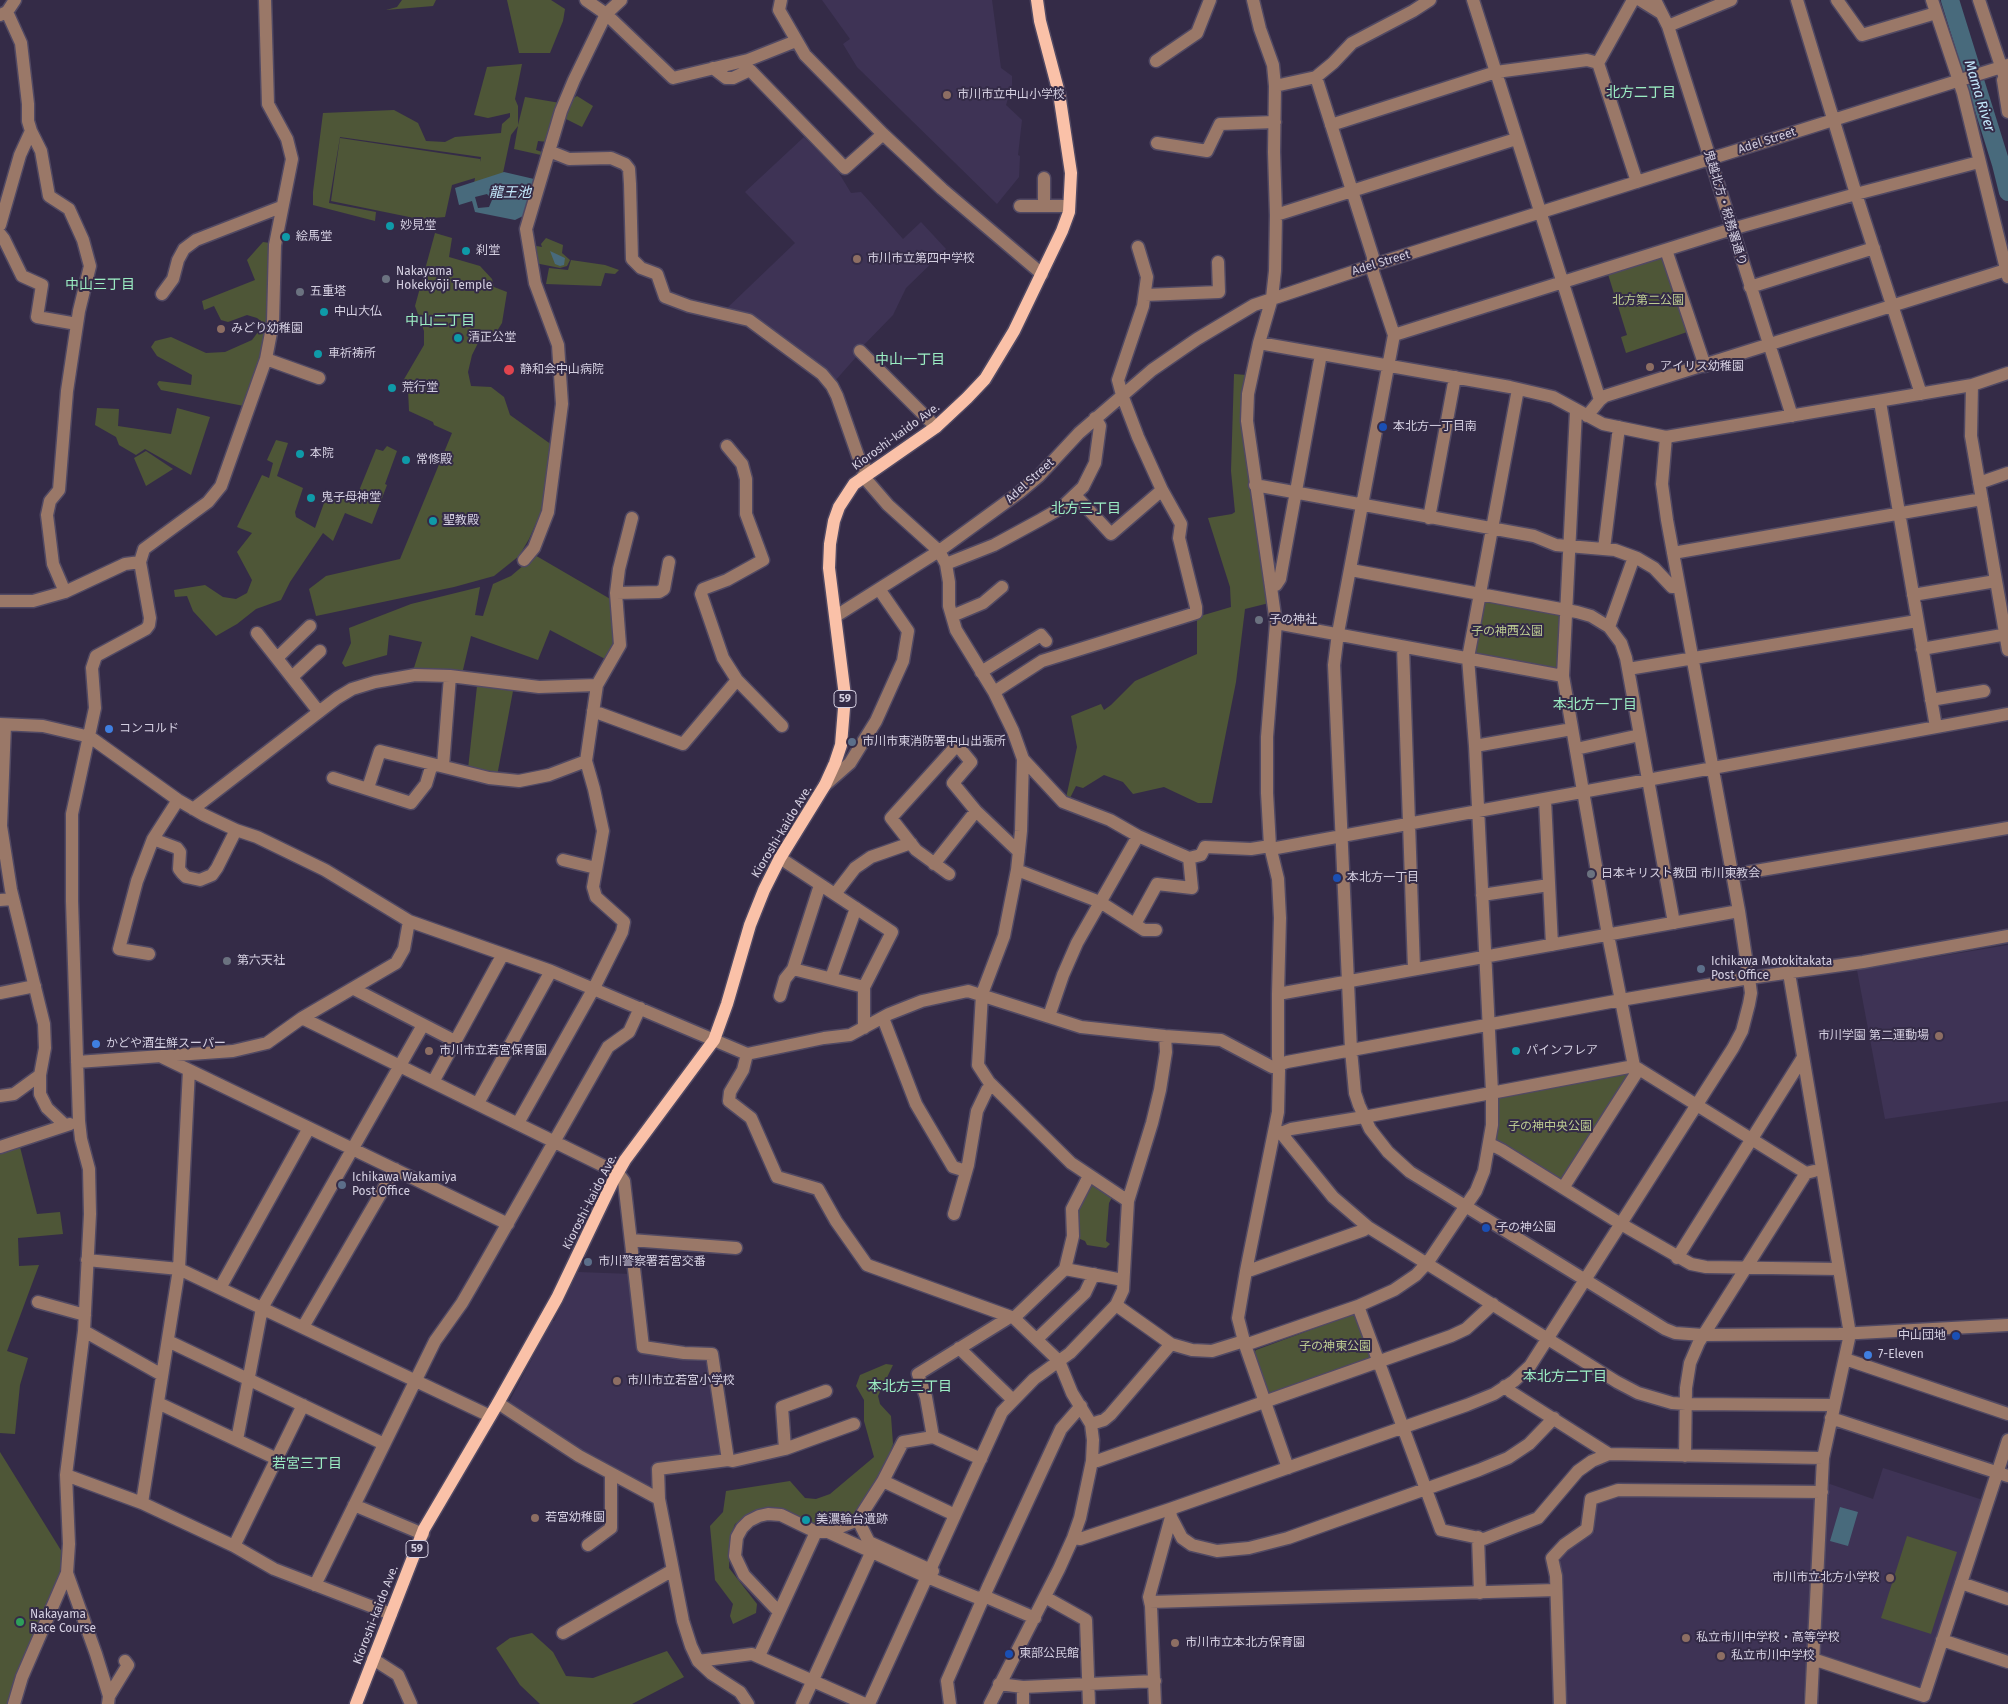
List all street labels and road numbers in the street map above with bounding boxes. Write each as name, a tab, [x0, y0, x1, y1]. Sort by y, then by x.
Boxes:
street label: Adel Street	[1736, 125, 1798, 157]
street label: 鬼越北方・税務署通り	[1701, 149, 1749, 267]
street label: Adel Street	[1350, 247, 1412, 279]
street label: Kioroshi-kaido Ave.	[849, 400, 943, 474]
street label: Adel Street	[1003, 456, 1057, 506]
road number: 59	[834, 691, 856, 708]
street label: Kioroshi-kaido Ave.	[749, 783, 815, 881]
street label: Kioroshi-kaido Ave.	[560, 1152, 620, 1252]
road number: 59	[406, 1540, 428, 1558]
street label: Kioroshi-kaido Ave.	[350, 1563, 402, 1667]

